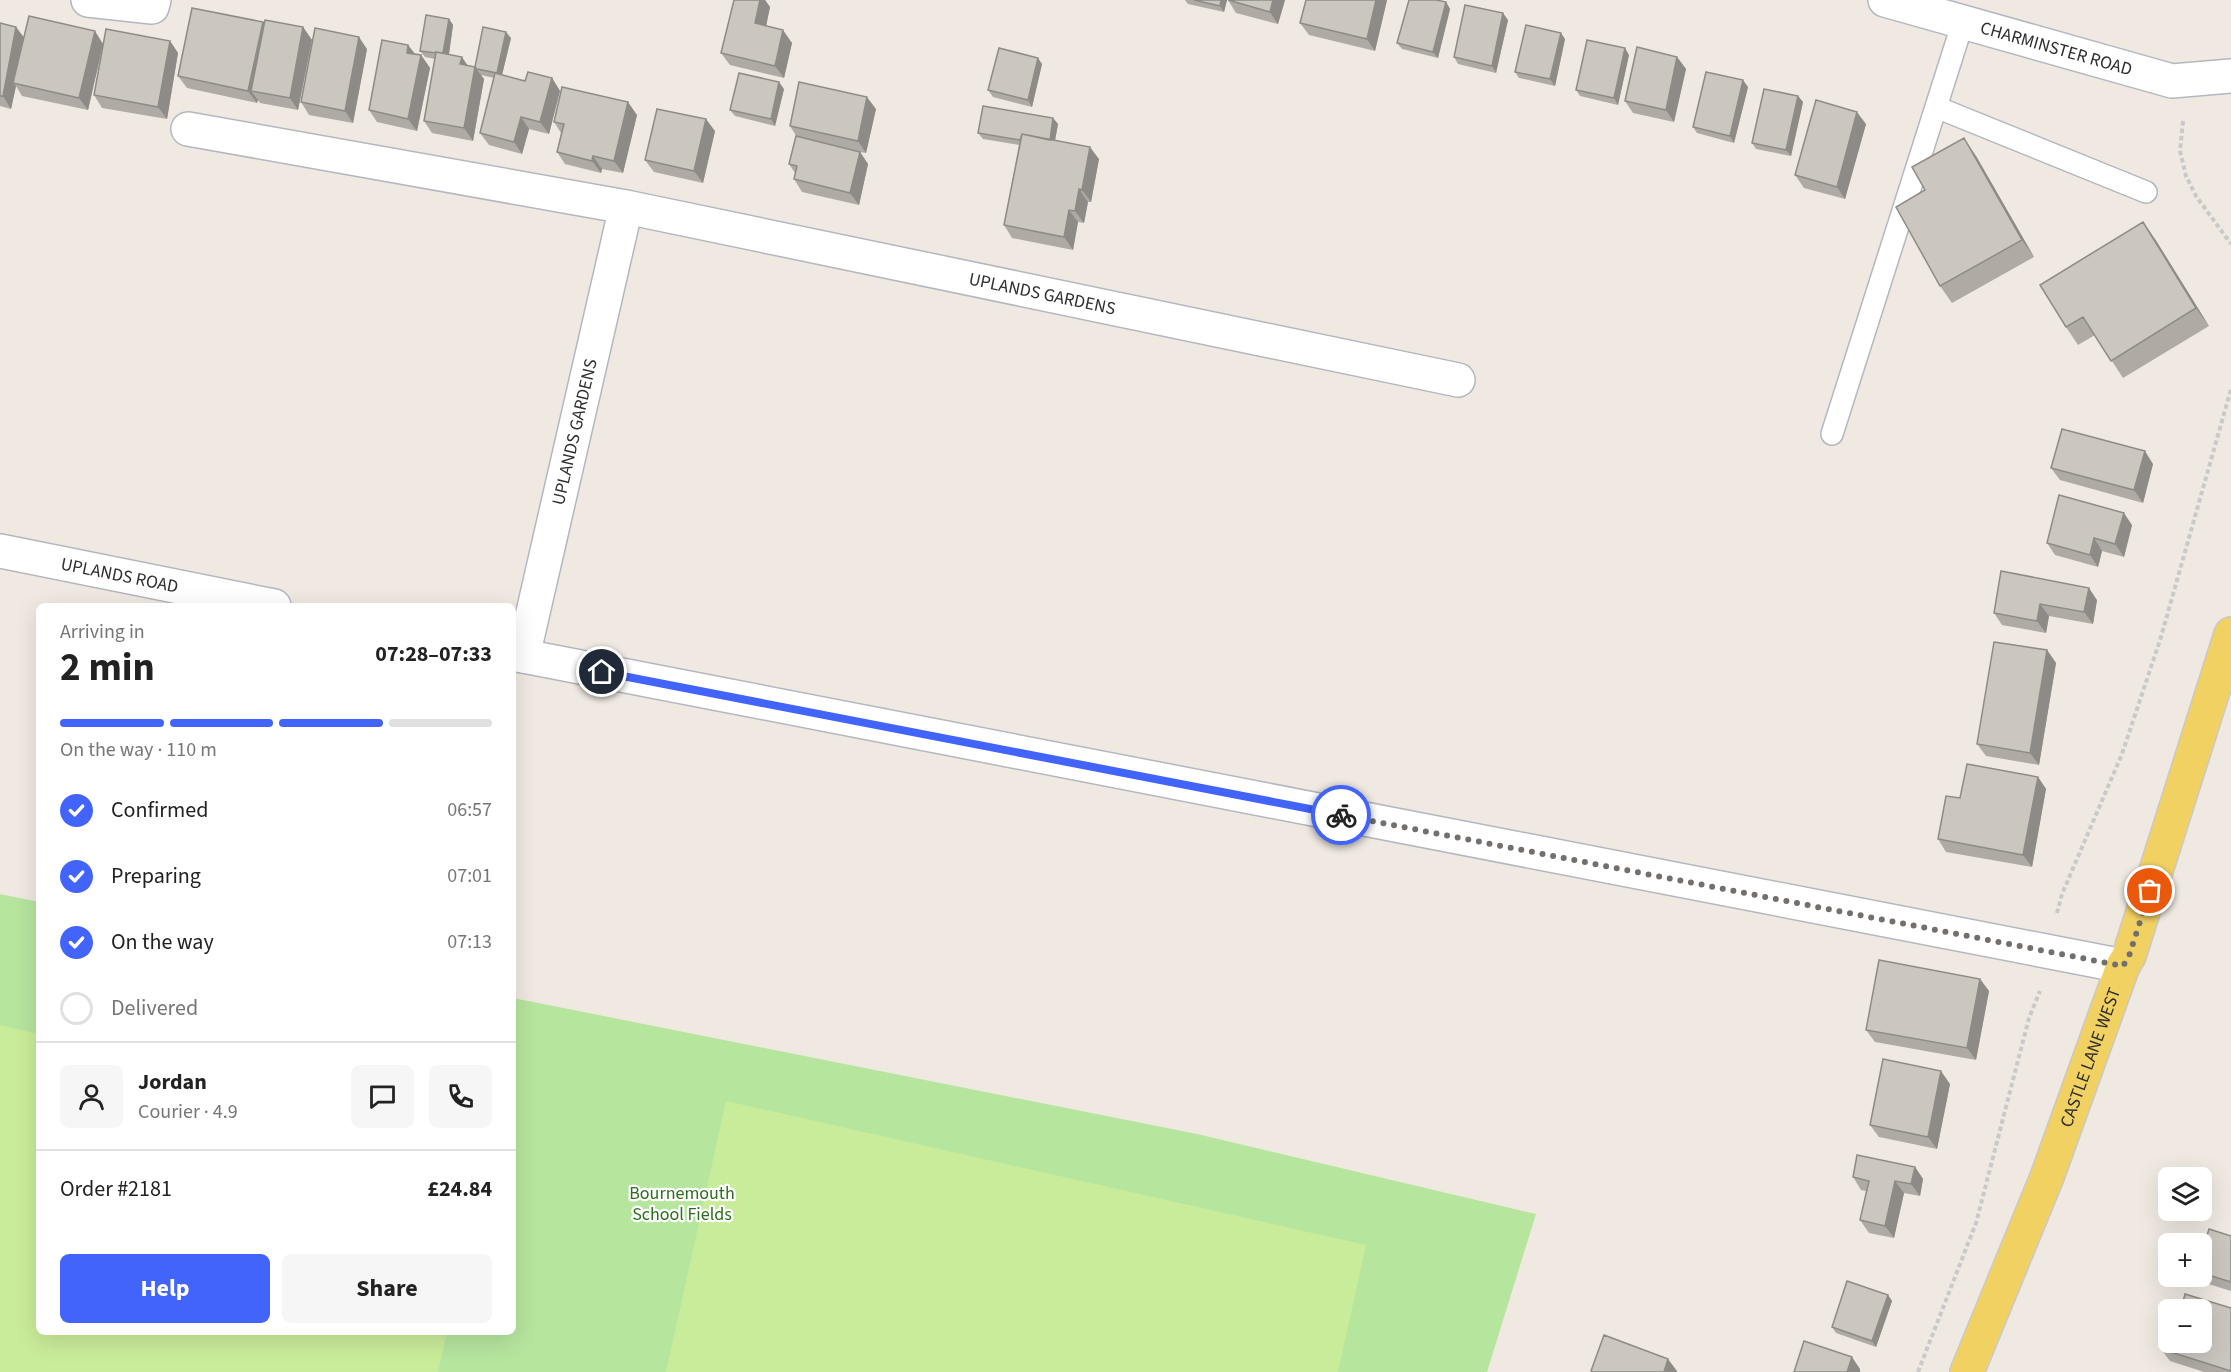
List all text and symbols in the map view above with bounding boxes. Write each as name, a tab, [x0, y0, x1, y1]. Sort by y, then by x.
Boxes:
street label: CHARMINSTER ROAD	[1977, 15, 2135, 82]
street label: UPLANDS GARDENS	[967, 266, 1118, 321]
street label: UPLANDS GARDENS	[546, 356, 603, 507]
street label: UPLANDS ROAD	[59, 551, 181, 599]
text: Arriving in	[60, 618, 145, 646]
text: 07:28–07:33	[375, 638, 492, 670]
text: 2 min	[60, 640, 155, 696]
pin	[576, 646, 627, 697]
icon: home	[585, 655, 618, 688]
text: On the way · 110 m	[60, 736, 217, 764]
courier	[1311, 785, 1371, 845]
icon: check	[60, 794, 93, 827]
text: Confirmed	[111, 794, 208, 826]
text: 06:57	[447, 796, 492, 824]
icon: bike	[1325, 799, 1358, 832]
icon: check	[60, 860, 93, 893]
text: Preparing	[111, 860, 201, 892]
text: 07:01	[447, 862, 492, 890]
pin	[2124, 865, 2175, 916]
icon: bag	[2133, 874, 2166, 907]
icon: check	[60, 926, 93, 959]
text: On the way	[111, 926, 214, 958]
text: 07:13	[447, 928, 492, 956]
street label: CASTLE LANE WEST	[2053, 984, 2127, 1131]
text: Delivered	[111, 992, 198, 1024]
button: person	[60, 1065, 123, 1128]
button: chat	[351, 1065, 414, 1128]
button: phone	[429, 1065, 492, 1128]
text: Jordan	[138, 1066, 207, 1098]
text: Courier · 4.9	[138, 1098, 238, 1126]
map controls	[2158, 1167, 2212, 1353]
button: layers	[2158, 1167, 2212, 1221]
text: Order #2181	[60, 1173, 172, 1205]
text: £24.84	[427, 1173, 492, 1205]
park label: Bournemouth School Fields	[629, 1181, 735, 1227]
button: +	[2158, 1233, 2212, 1287]
button: Help	[60, 1254, 270, 1323]
button: Share	[282, 1254, 492, 1323]
button: −	[2158, 1299, 2212, 1353]

